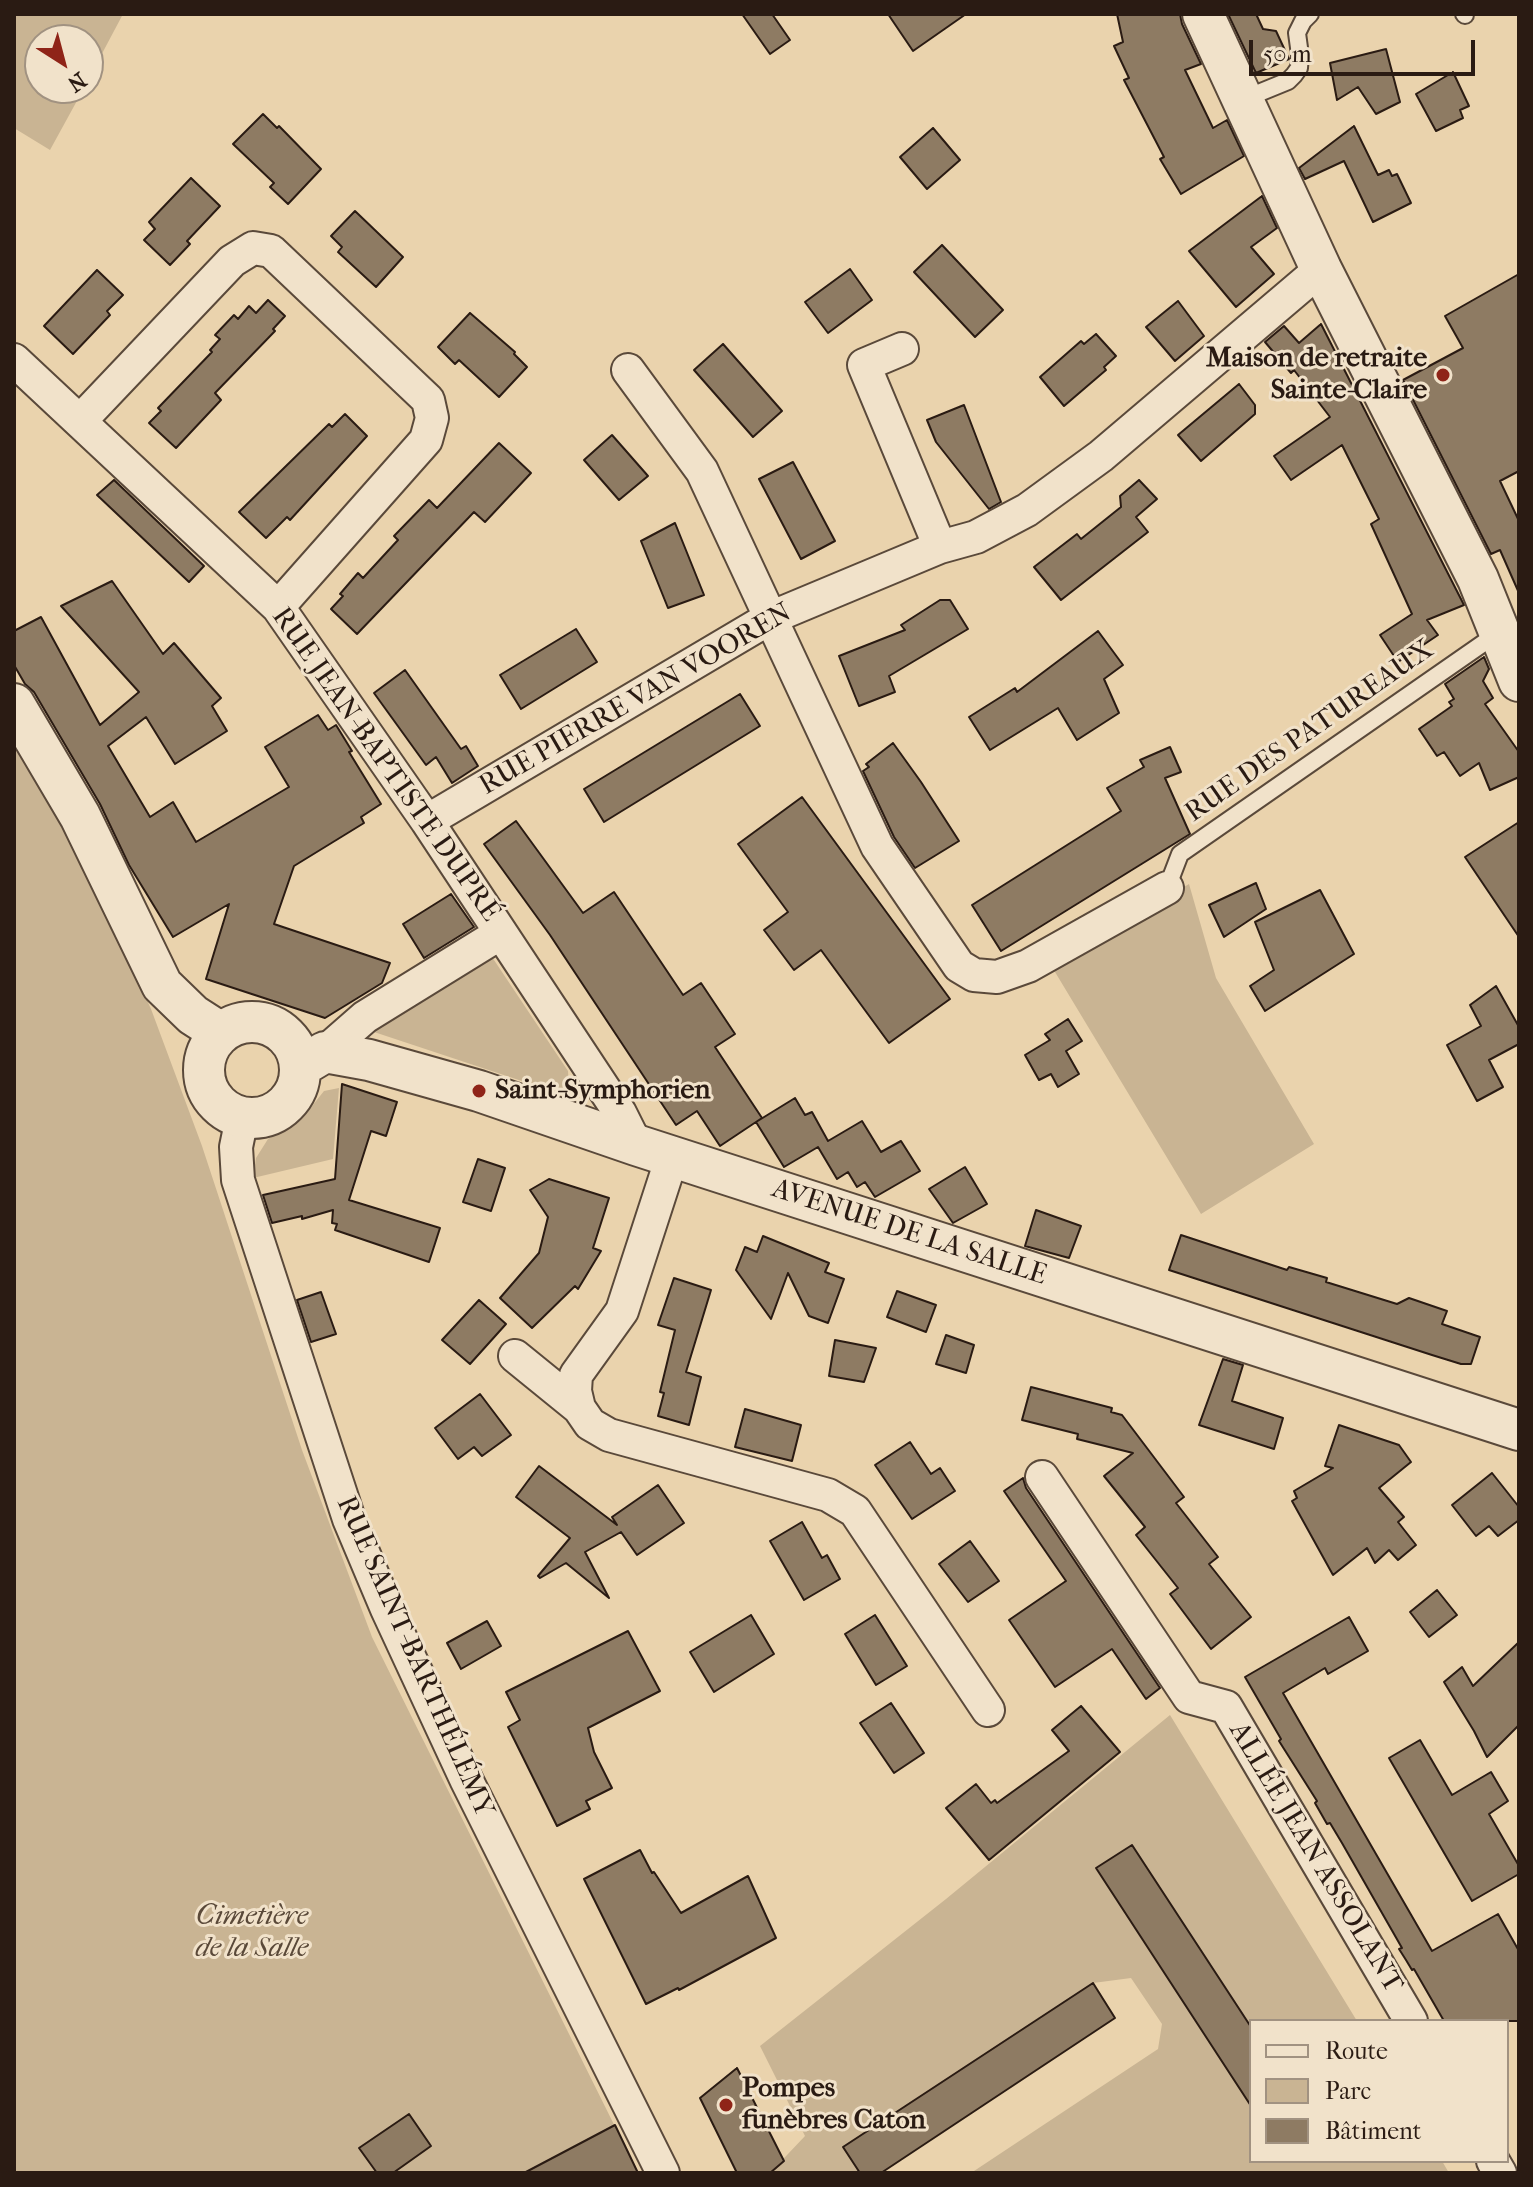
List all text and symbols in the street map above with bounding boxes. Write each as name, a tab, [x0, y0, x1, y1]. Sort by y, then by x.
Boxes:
north arrow	[24, 24, 104, 104]
scale bar	[1253, 24, 1479, 74]
text: 50 m	[1263, 40, 1312, 68]
text: N	[63, 66, 91, 97]
place label: Maison de retraite Sainte-Claire	[1206, 342, 1427, 408]
marker: Maison de retraite Sainte-Claire	[1434, 366, 1452, 384]
street label: RUE PIERRE VAN VOOREN	[474, 597, 798, 803]
street label: RUE JEAN-BAPTISTE DUPRÉ	[264, 602, 506, 928]
street label: RUE DES PATUREAUX	[1179, 634, 1441, 830]
place label: Saint-Symphorien	[495, 1074, 711, 1108]
marker: Saint-Symphorien	[470, 1082, 488, 1100]
street label: AVENUE DE LA SALLE	[767, 1173, 1051, 1293]
street label: RUE SAINT-BARTHÉLÉMY	[328, 1491, 500, 1823]
street label: ALLÉE JEAN ASSOLANT	[1221, 1717, 1409, 1999]
park label: Cimetière de la Salle	[196, 1900, 308, 1966]
legend	[1249, 2019, 1509, 2163]
text: Route	[1325, 2037, 1388, 2065]
place label: Pompes funèbres Caton	[742, 2072, 926, 2138]
text: Parc	[1325, 2077, 1371, 2105]
marker: Pompes funèbres Caton	[717, 2096, 735, 2114]
text: Bâtiment	[1325, 2117, 1421, 2145]

